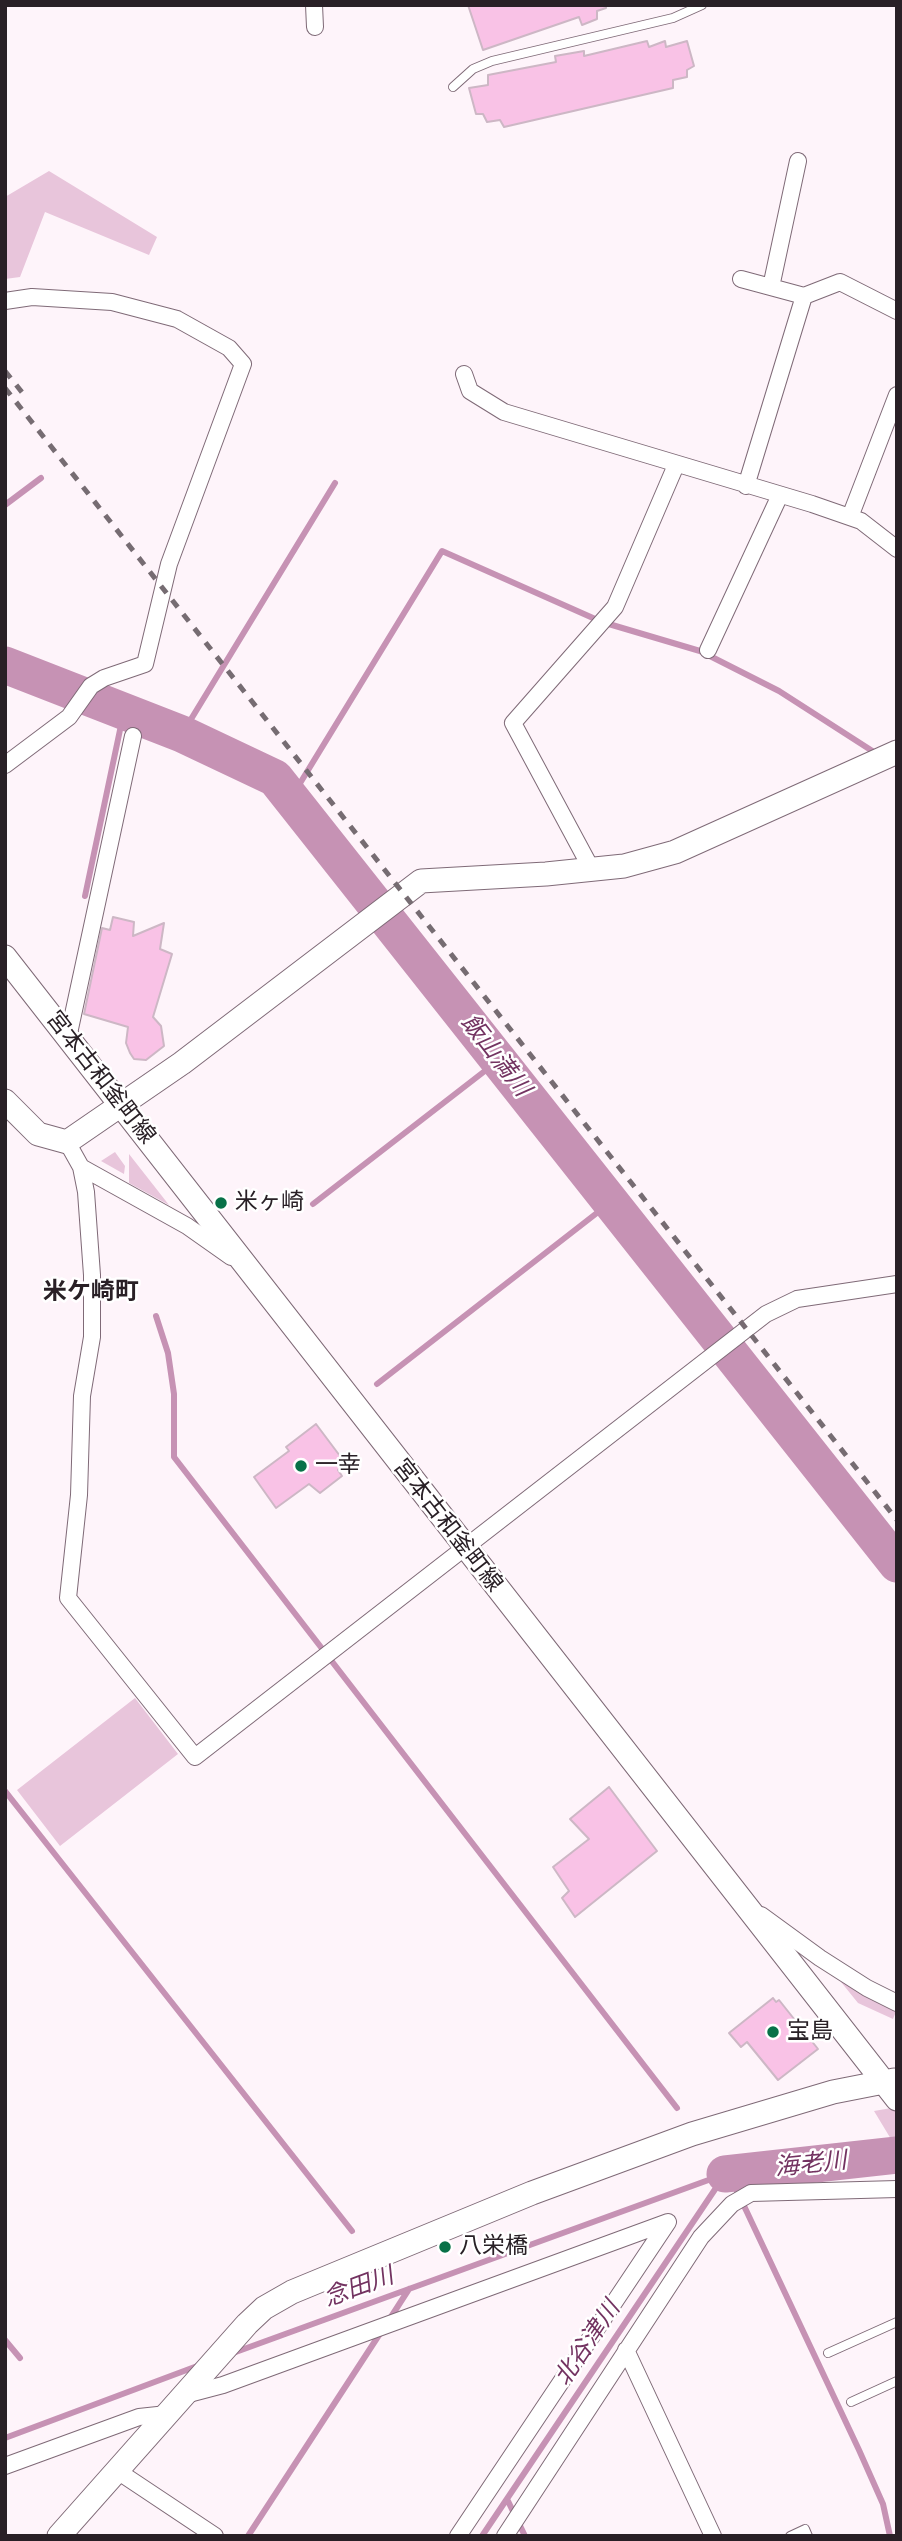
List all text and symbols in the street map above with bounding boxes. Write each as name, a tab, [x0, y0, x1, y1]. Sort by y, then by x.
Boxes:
street label: 宮本古和釜町線	[40, 1006, 160, 1150]
water label: 飯山満川	[454, 1009, 536, 1103]
place label: 米ヶ崎	[235, 1189, 304, 1217]
marker: 米ヶ崎	[213, 1195, 229, 1211]
district label: 米ケ崎町	[43, 1279, 139, 1307]
place label: 一幸	[315, 1452, 361, 1480]
street label: 宮本古和釜町線	[387, 1454, 507, 1598]
marker: 一幸	[293, 1458, 309, 1474]
place label: 宝島	[787, 2018, 833, 2046]
marker: 宝島	[765, 2024, 781, 2040]
water label: 海老川	[774, 2147, 848, 2183]
place label: 八栄橋	[459, 2233, 528, 2261]
marker: 八栄橋	[437, 2239, 453, 2255]
water label: 念田川	[320, 2262, 398, 2314]
water label: 北谷津川	[549, 2296, 627, 2392]

